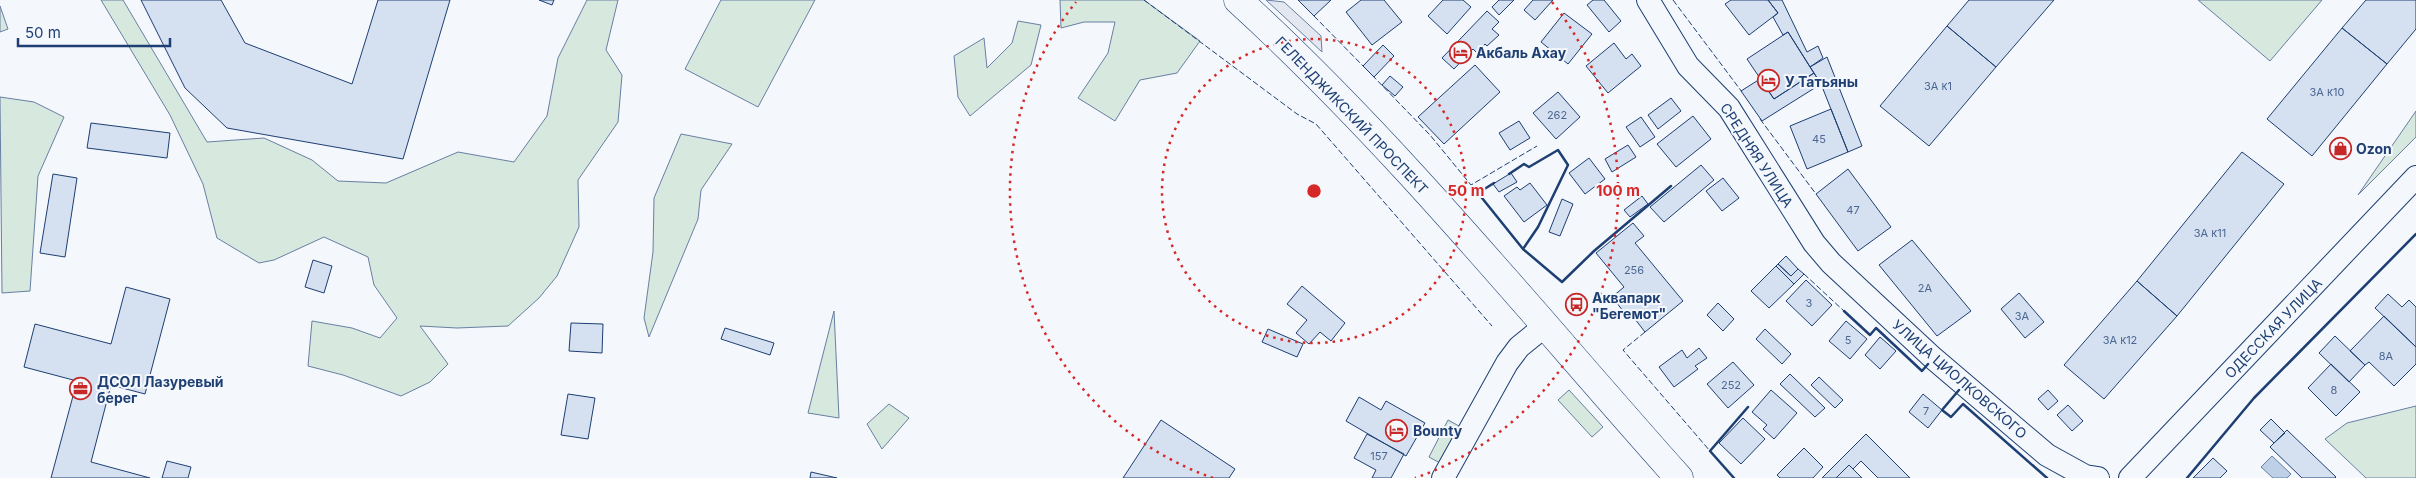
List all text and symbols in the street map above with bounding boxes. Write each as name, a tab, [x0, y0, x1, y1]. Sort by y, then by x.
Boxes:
scale bar	[18, 15, 170, 47]
text: 50 m	[25, 23, 61, 42]
street label: ГЕЛЕНДЖИКСКИЙ ПРОСПЕКТ	[1272, 32, 1433, 197]
hotel icon: Акбаль Ахау	[1448, 40, 1472, 64]
place label: Акбаль Ахау	[1476, 44, 1567, 61]
hotel icon: У Татьяны	[1757, 69, 1781, 93]
place label: У Татьяны	[1785, 73, 1858, 90]
house number: 3А к1	[1924, 79, 1952, 93]
house number: 3А к10	[2310, 85, 2344, 99]
street label: СРЕДНЯЯ УЛИЦА	[1717, 100, 1797, 211]
house number: 262	[1547, 108, 1567, 122]
house number: 45	[1812, 132, 1826, 146]
shop icon: Ozon	[2328, 136, 2352, 160]
place label: Ozon	[2356, 140, 2392, 157]
text: 50 m	[1448, 181, 1484, 200]
text: 100 m	[1596, 181, 1640, 200]
centre of rings	[1305, 182, 1323, 200]
house number: 47	[1846, 203, 1860, 217]
house number: 3А к11	[2194, 226, 2226, 240]
house number: 256	[1624, 263, 1644, 277]
street label: ОДЕССКАЯ УЛИЦА	[2221, 274, 2325, 382]
house number: 2А	[1918, 281, 1933, 295]
place label: Аквапарк "Бегемот"	[1592, 289, 1666, 322]
bus stop icon: Аквапарк "Бегемот"	[1564, 293, 1588, 317]
house number: 3	[1806, 296, 1813, 310]
house number: 3А	[2015, 309, 2030, 323]
street label: УЛИЦА ЦИОЛКОВСКОГО	[1889, 316, 2031, 442]
house number: 5	[1845, 333, 1852, 347]
house number: 3А к12	[2103, 333, 2137, 347]
house number: 8А	[2379, 349, 2394, 363]
place label: ДСОЛ Лазуревый берег	[97, 373, 223, 406]
office icon: ДСОЛ Лазуревый берег	[69, 377, 93, 401]
house number: 252	[1721, 378, 1741, 392]
house number: 8	[2331, 383, 2338, 397]
house number: 7	[1923, 404, 1929, 418]
hotel icon: Bounty	[1385, 418, 1409, 442]
place label: Bounty	[1413, 422, 1463, 439]
house number: 157	[1370, 449, 1388, 463]

